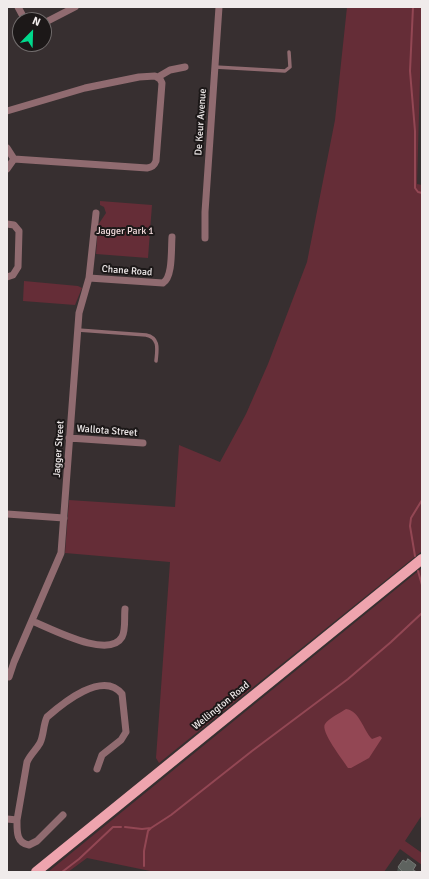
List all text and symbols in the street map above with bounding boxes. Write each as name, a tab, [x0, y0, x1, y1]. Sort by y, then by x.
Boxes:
north arrow	[12, 12, 52, 52]
text: N	[30, 14, 43, 29]
street label: De Keur Avenue	[193, 88, 209, 156]
park label: Jagger Park 1	[96, 225, 154, 237]
street label: Chane Road	[101, 263, 153, 279]
street label: Jagger Street	[51, 420, 67, 478]
street label: Wallota Street	[76, 423, 138, 439]
street label: Wellington Road	[190, 679, 252, 733]

